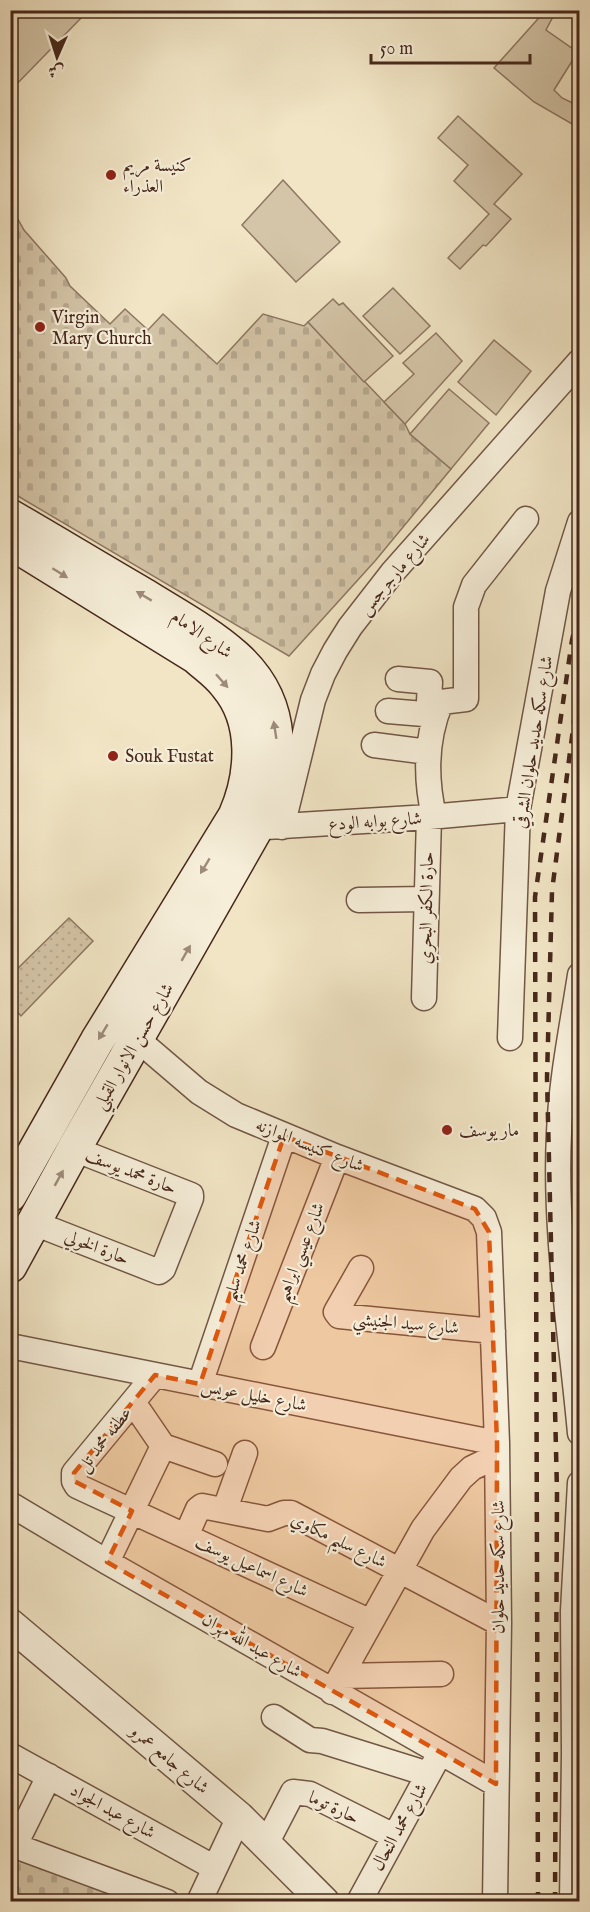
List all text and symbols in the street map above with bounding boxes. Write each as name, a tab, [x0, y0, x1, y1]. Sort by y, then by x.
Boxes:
north arrow	[27, 27, 87, 87]
scale bar	[371, 27, 530, 65]
text: 50 m	[380, 38, 413, 61]
text: ش	[48, 60, 65, 80]
place label: كنيسة مريم العذراء	[123, 155, 192, 199]
marker: كنيسة مريم العذراء	[104, 168, 118, 182]
place label: Virgin Mary Church	[51, 307, 152, 351]
marker: Virgin Mary Church	[33, 320, 47, 334]
street label: شارع مارجرجس	[354, 529, 438, 622]
one-way arrow	[52, 568, 68, 579]
one-way arrow	[136, 590, 152, 601]
street label: شارع الامام	[164, 606, 236, 667]
street label: شارع سكه حديد حلوان الشرقي	[509, 654, 561, 831]
one-way arrow	[215, 673, 229, 688]
one-way arrow	[270, 721, 279, 740]
place label: Souk Fustat	[125, 746, 214, 769]
marker: Souk Fustat	[106, 749, 120, 763]
street label: شارع بوابه الودع	[327, 808, 423, 839]
street label: حارة الكفر البحري	[415, 851, 442, 965]
one-way arrow	[199, 858, 210, 874]
one-way arrow	[181, 945, 191, 962]
street label: شارع حسن الانوار القبلي	[89, 979, 183, 1116]
one-way arrow	[97, 1024, 108, 1040]
street label: شارع كنيسه الموازنه	[251, 1114, 367, 1180]
place label: مار يوسف	[459, 1120, 519, 1143]
marker: مار يوسف	[440, 1123, 454, 1137]
street label: حارة محمد يوسف	[81, 1144, 180, 1200]
one-way arrow	[54, 1169, 64, 1186]
street label: شارع عيسي ابراهيم	[272, 1199, 336, 1308]
street label: شارع محمد سليم	[219, 1217, 273, 1306]
street label: حارة الخولي	[60, 1226, 132, 1273]
street label: شارع سيد الجنيشي	[352, 1308, 460, 1345]
street label: شارع خليل عويس	[199, 1375, 308, 1420]
street label: عطفه محمد تل	[73, 1403, 138, 1477]
street label: شارع سكه حديد حلوان	[488, 1500, 513, 1634]
street label: شارع سليم مكاوي	[284, 1508, 390, 1579]
street label: شارع اسماعيل يوسف	[190, 1531, 312, 1605]
street label: شارع عبد الله مهران	[196, 1605, 307, 1686]
street label: شارع جامع عمرو	[121, 1719, 213, 1802]
street label: شارع عبد الجواد	[65, 1779, 159, 1847]
street label: شارع محمد النحال	[367, 1780, 436, 1877]
street label: حارة توما	[304, 1787, 362, 1830]

